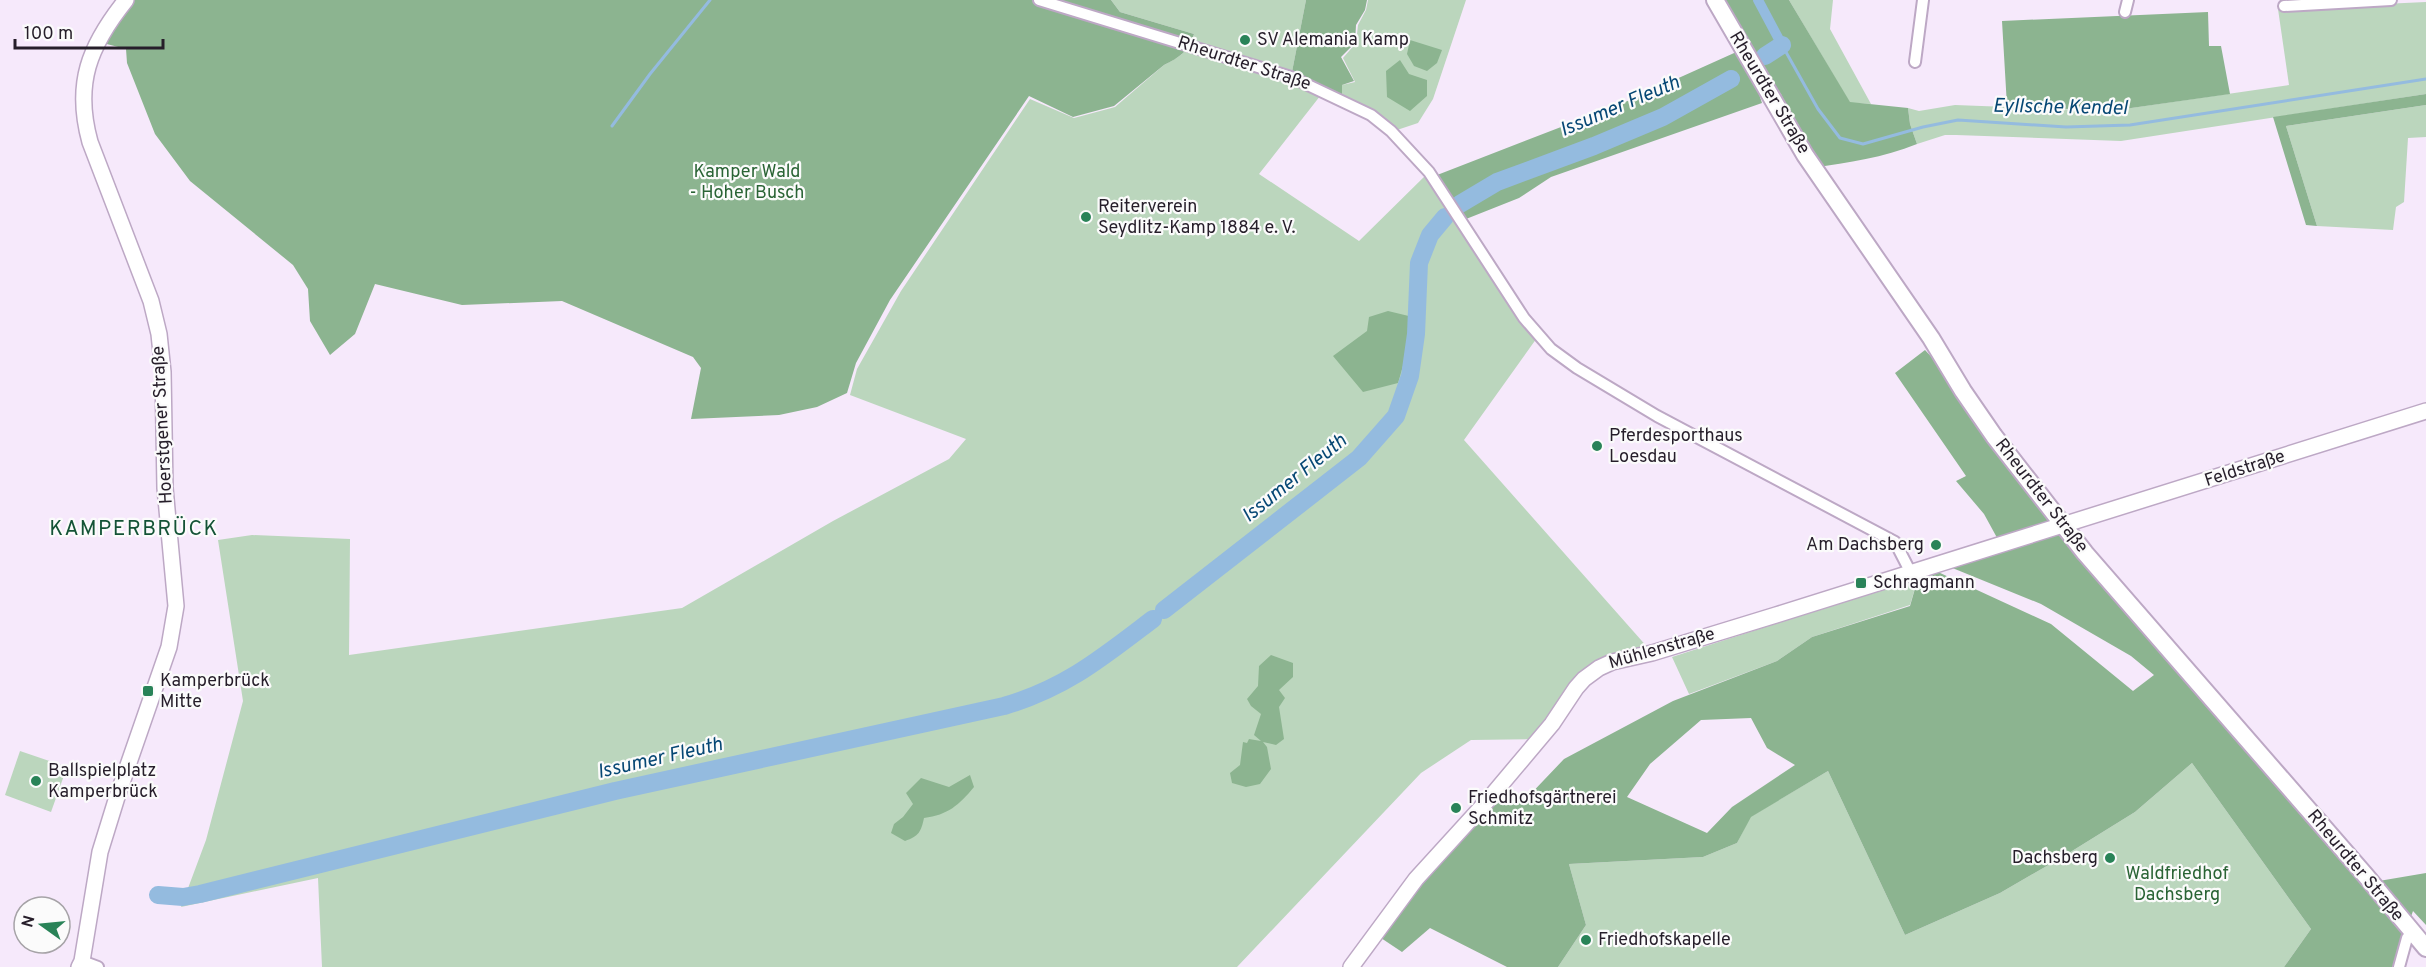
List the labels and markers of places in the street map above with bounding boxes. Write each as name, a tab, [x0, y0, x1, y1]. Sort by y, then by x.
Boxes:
place label: SV Alemania Kamp	[1257, 29, 1409, 52]
marker: SV Alemania Kamp	[1238, 33, 1252, 47]
place label: Reiterverein Seydlitz-Kamp 1884 e. V.	[1098, 196, 1296, 240]
marker: Reiterverein Seydlitz-Kamp 1884 e. V.	[1079, 210, 1093, 224]
place label: Pferdesporthaus Loesdau	[1609, 425, 1743, 469]
marker: Pferdesporthaus Loesdau	[1590, 439, 1604, 453]
place label: Am Dachsberg	[1806, 534, 1924, 557]
marker: Am Dachsberg	[1929, 538, 1943, 552]
place label: Schragmann	[1873, 572, 1975, 595]
marker: Schragmann	[1854, 576, 1868, 590]
place label: Kamperbrück Mitte	[160, 670, 270, 714]
marker: Kamperbrück Mitte	[141, 684, 155, 698]
place label: Ballspielplatz Kamperbrück	[48, 760, 158, 804]
marker: Ballspielplatz Kamperbrück	[29, 774, 43, 788]
place label: Friedhofsgärtnerei Schmitz	[1468, 787, 1617, 831]
marker: Friedhofsgärtnerei Schmitz	[1449, 801, 1463, 815]
place label: Dachsberg	[2012, 847, 2098, 870]
marker: Dachsberg	[2103, 851, 2117, 865]
place label: Friedhofskapelle	[1598, 929, 1731, 952]
marker: Friedhofskapelle	[1579, 933, 1593, 947]

